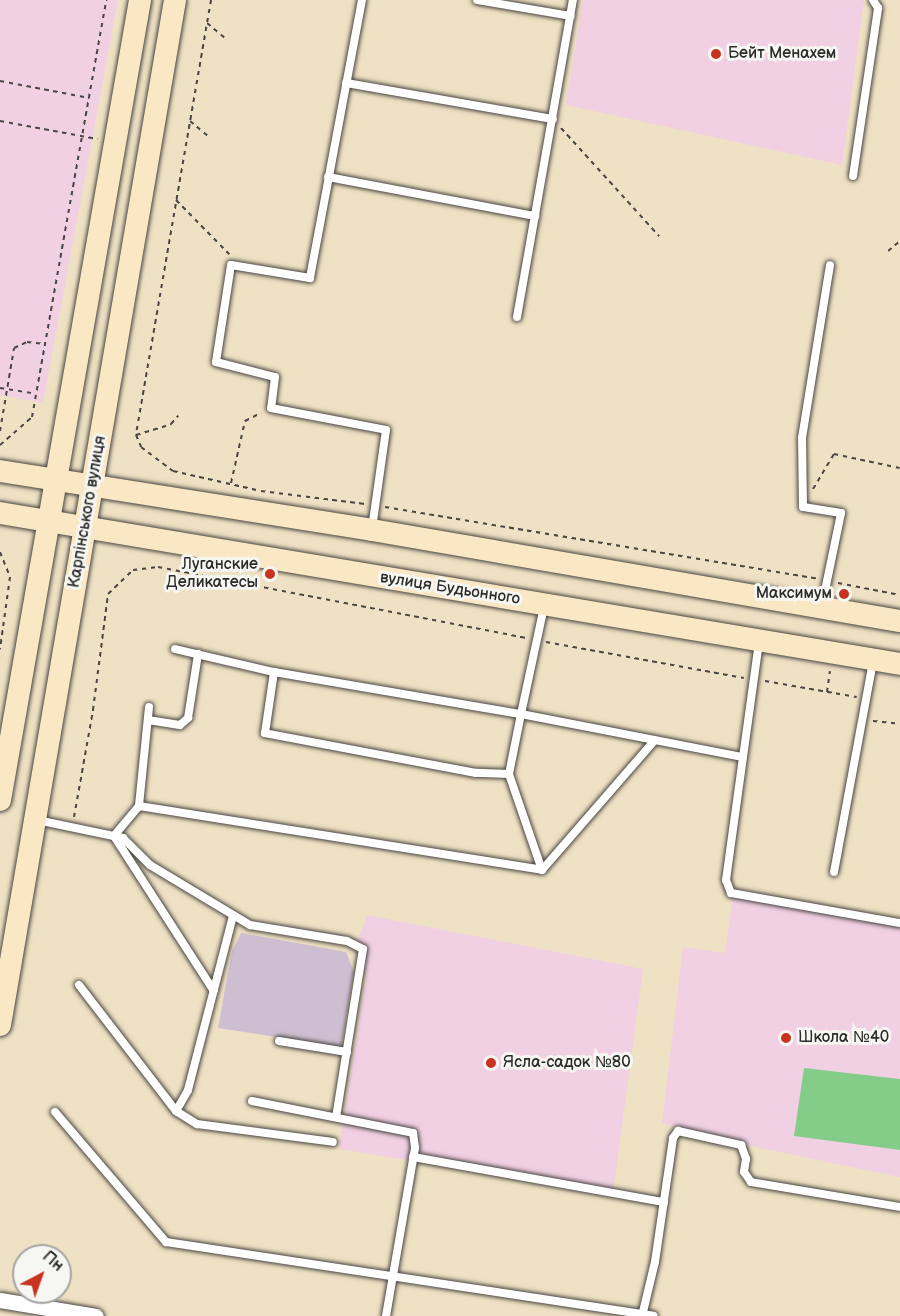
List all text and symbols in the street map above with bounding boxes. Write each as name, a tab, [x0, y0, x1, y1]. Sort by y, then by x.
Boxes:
place label: Бейт Менахем	[728, 44, 836, 64]
marker: Бейт Менахем	[709, 47, 723, 61]
street label: Карпінського вулиця	[65, 434, 111, 590]
place label: Луганские Деликатесы	[166, 555, 258, 593]
marker: Луганские Деликатесы	[263, 567, 277, 581]
street label: вулиця Будьонного	[379, 568, 521, 610]
place label: Максимум	[756, 584, 832, 604]
marker: Максимум	[837, 587, 851, 601]
place label: Школа №40	[798, 1028, 889, 1048]
marker: Школа №40	[779, 1031, 793, 1045]
place label: Ясла-садок №80	[503, 1053, 631, 1073]
marker: Ясла-садок №80	[484, 1056, 498, 1070]
north arrow	[12, 1244, 72, 1304]
text: Пн	[39, 1247, 67, 1276]

